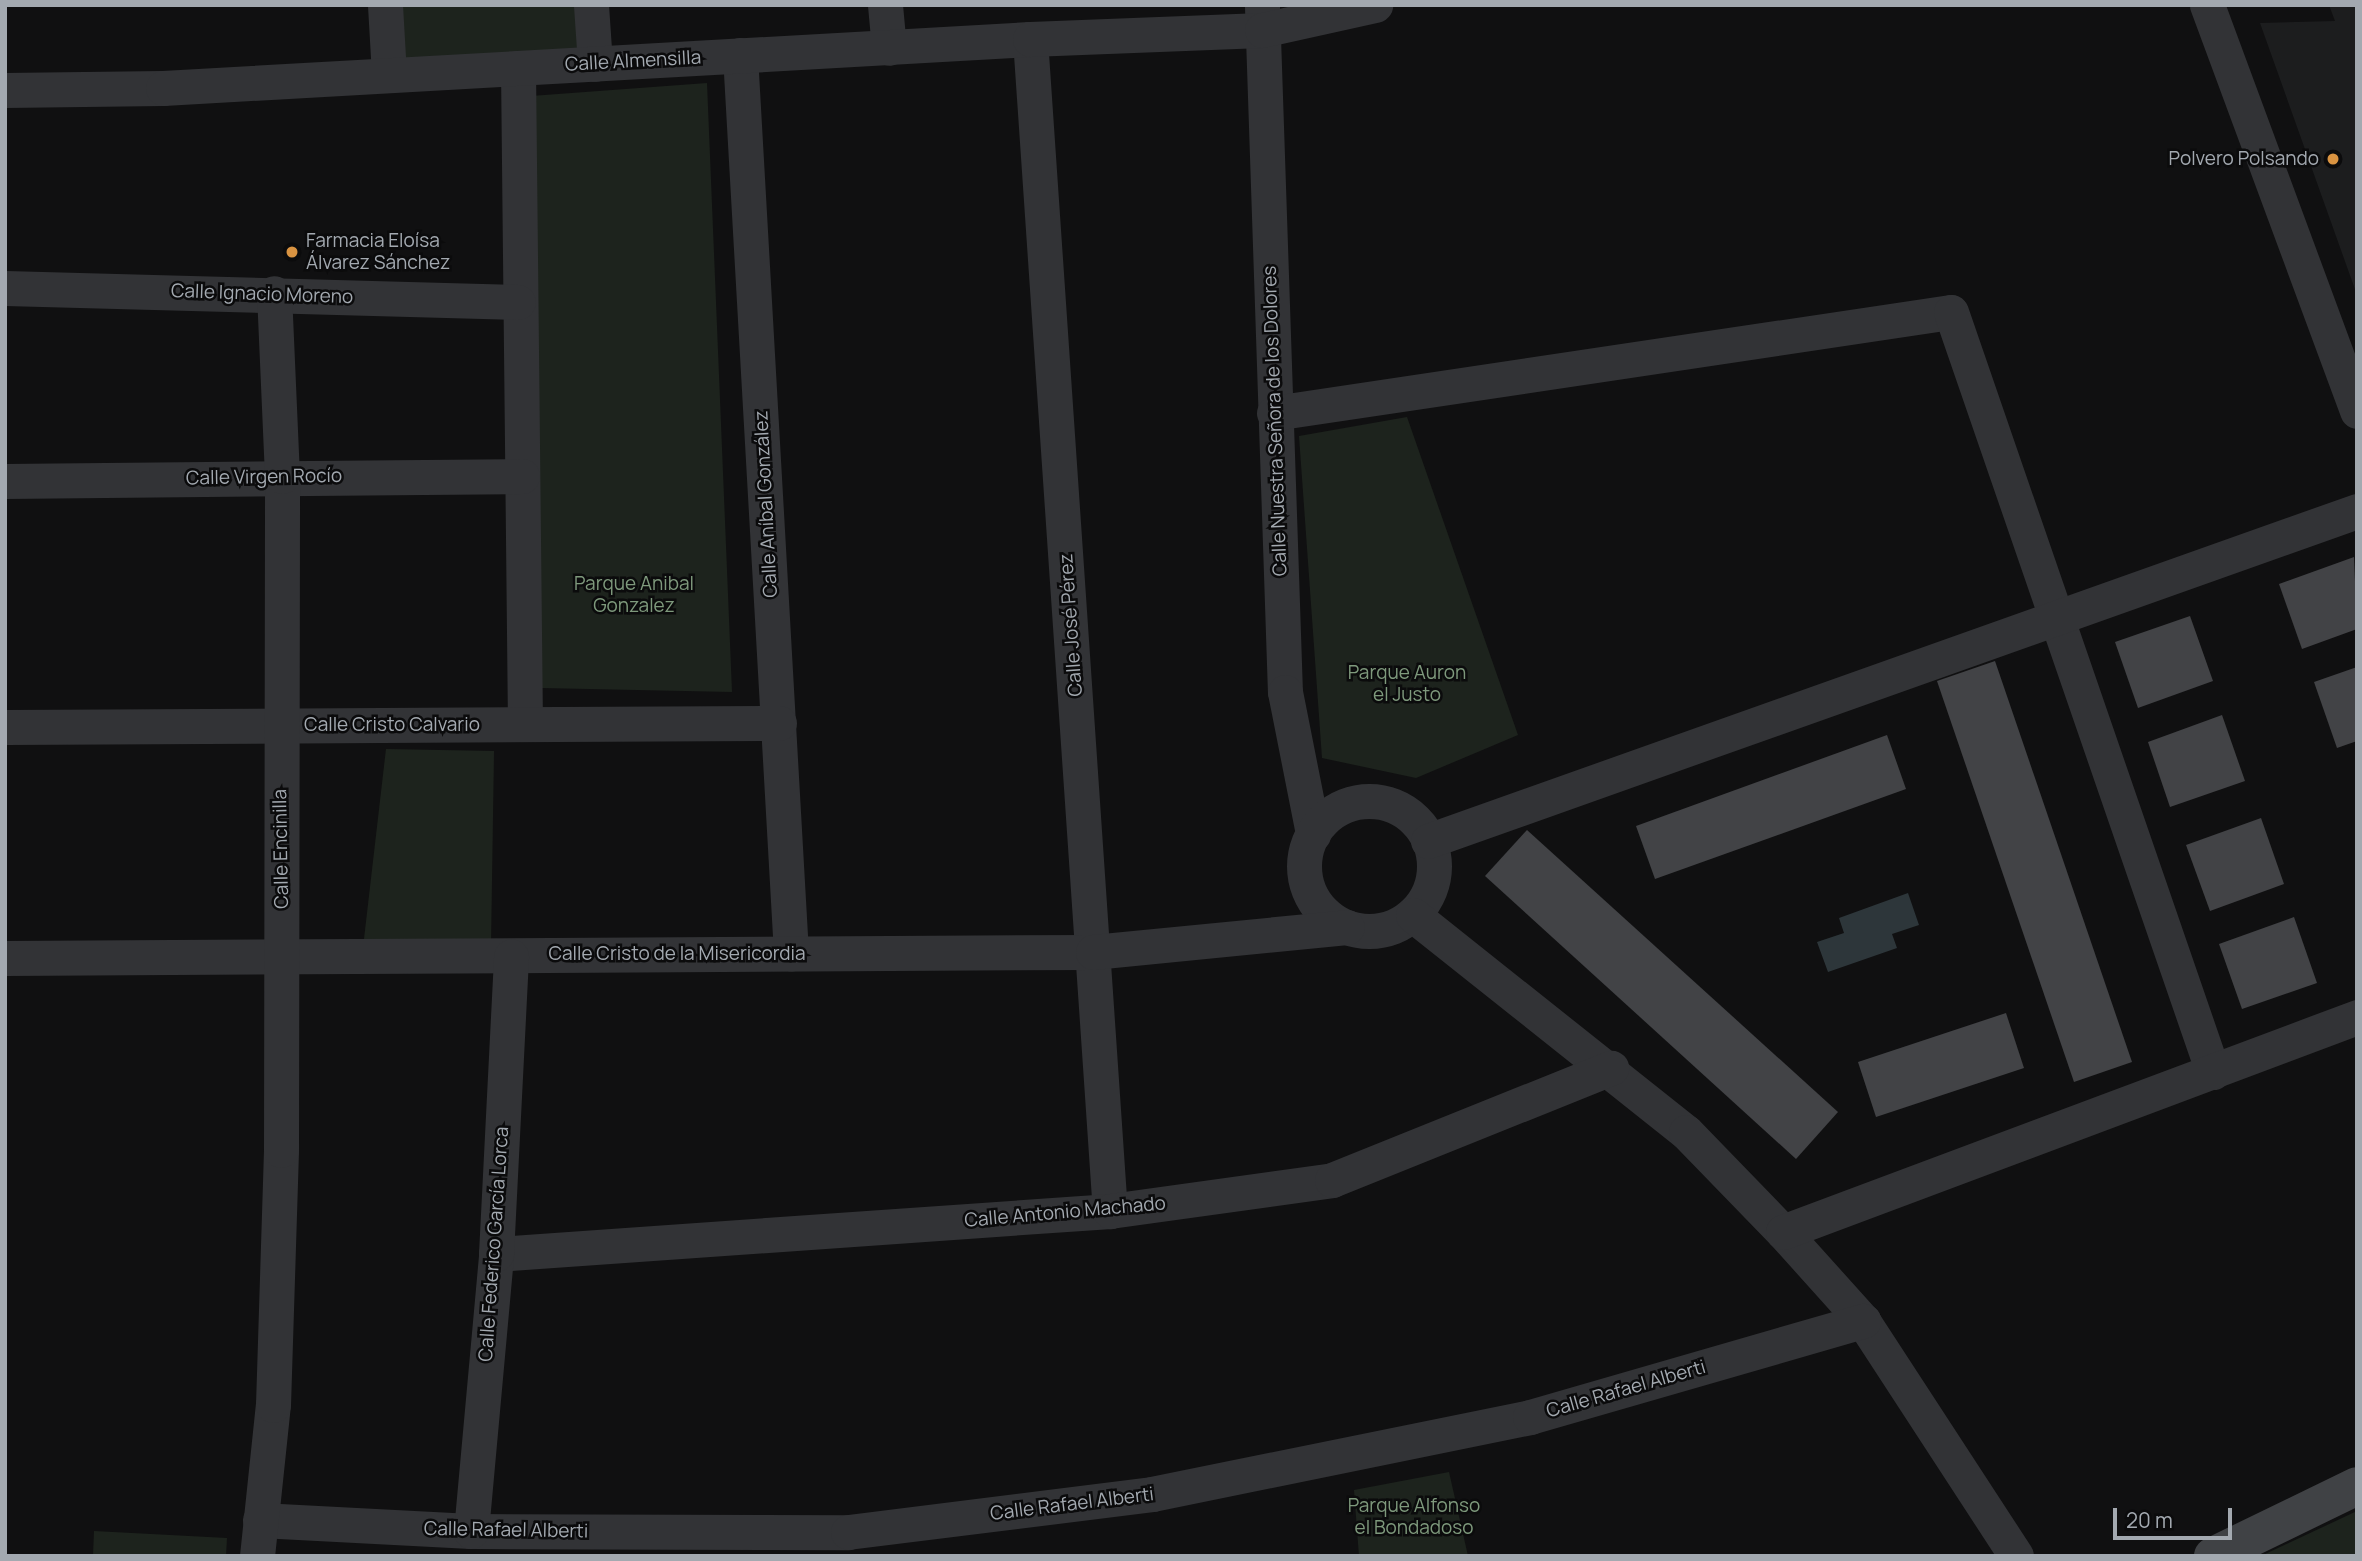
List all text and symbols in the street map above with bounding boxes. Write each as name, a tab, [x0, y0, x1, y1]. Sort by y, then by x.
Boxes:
street label: Calle Almensilla	[564, 46, 702, 76]
place label: Polvero Polsando	[2169, 148, 2319, 170]
marker: Polvero Polsando	[2325, 151, 2341, 167]
place label: Farmacia Eloísa Álvarez Sánchez	[306, 230, 450, 274]
marker: Farmacia Eloísa Álvarez Sánchez	[284, 244, 300, 260]
street label: Calle Nuestra Señora de los Dolores	[1258, 265, 1292, 577]
street label: Calle Ignacio Moreno	[171, 279, 353, 309]
street label: Calle Aníbal González	[750, 410, 782, 598]
street label: Calle Virgen Rocío	[186, 464, 342, 490]
street label: Calle José Pérez	[1055, 553, 1087, 697]
park label: Parque Anibal Gonzalez	[574, 573, 694, 617]
park label: Parque Auron el Justo	[1348, 662, 1466, 706]
street label: Calle Cristo Calvario	[304, 714, 480, 736]
street label: Calle Encinilla	[269, 789, 293, 909]
street label: Calle Cristo de la Misericordia	[548, 943, 806, 965]
street label: Calle Federico García Lorca	[474, 1126, 514, 1362]
street label: Calle Antonio Machado	[963, 1192, 1167, 1232]
street label: Calle Rafael Alberti	[1544, 1355, 1708, 1423]
street label: Calle Rafael Alberti	[989, 1483, 1155, 1525]
scale bar	[2117, 1494, 2236, 1538]
park label: Parque Alfonso el Bondadoso	[1348, 1495, 1480, 1539]
text: 20 m	[2126, 1506, 2173, 1534]
street label: Calle Rafael Alberti	[424, 1517, 588, 1543]

